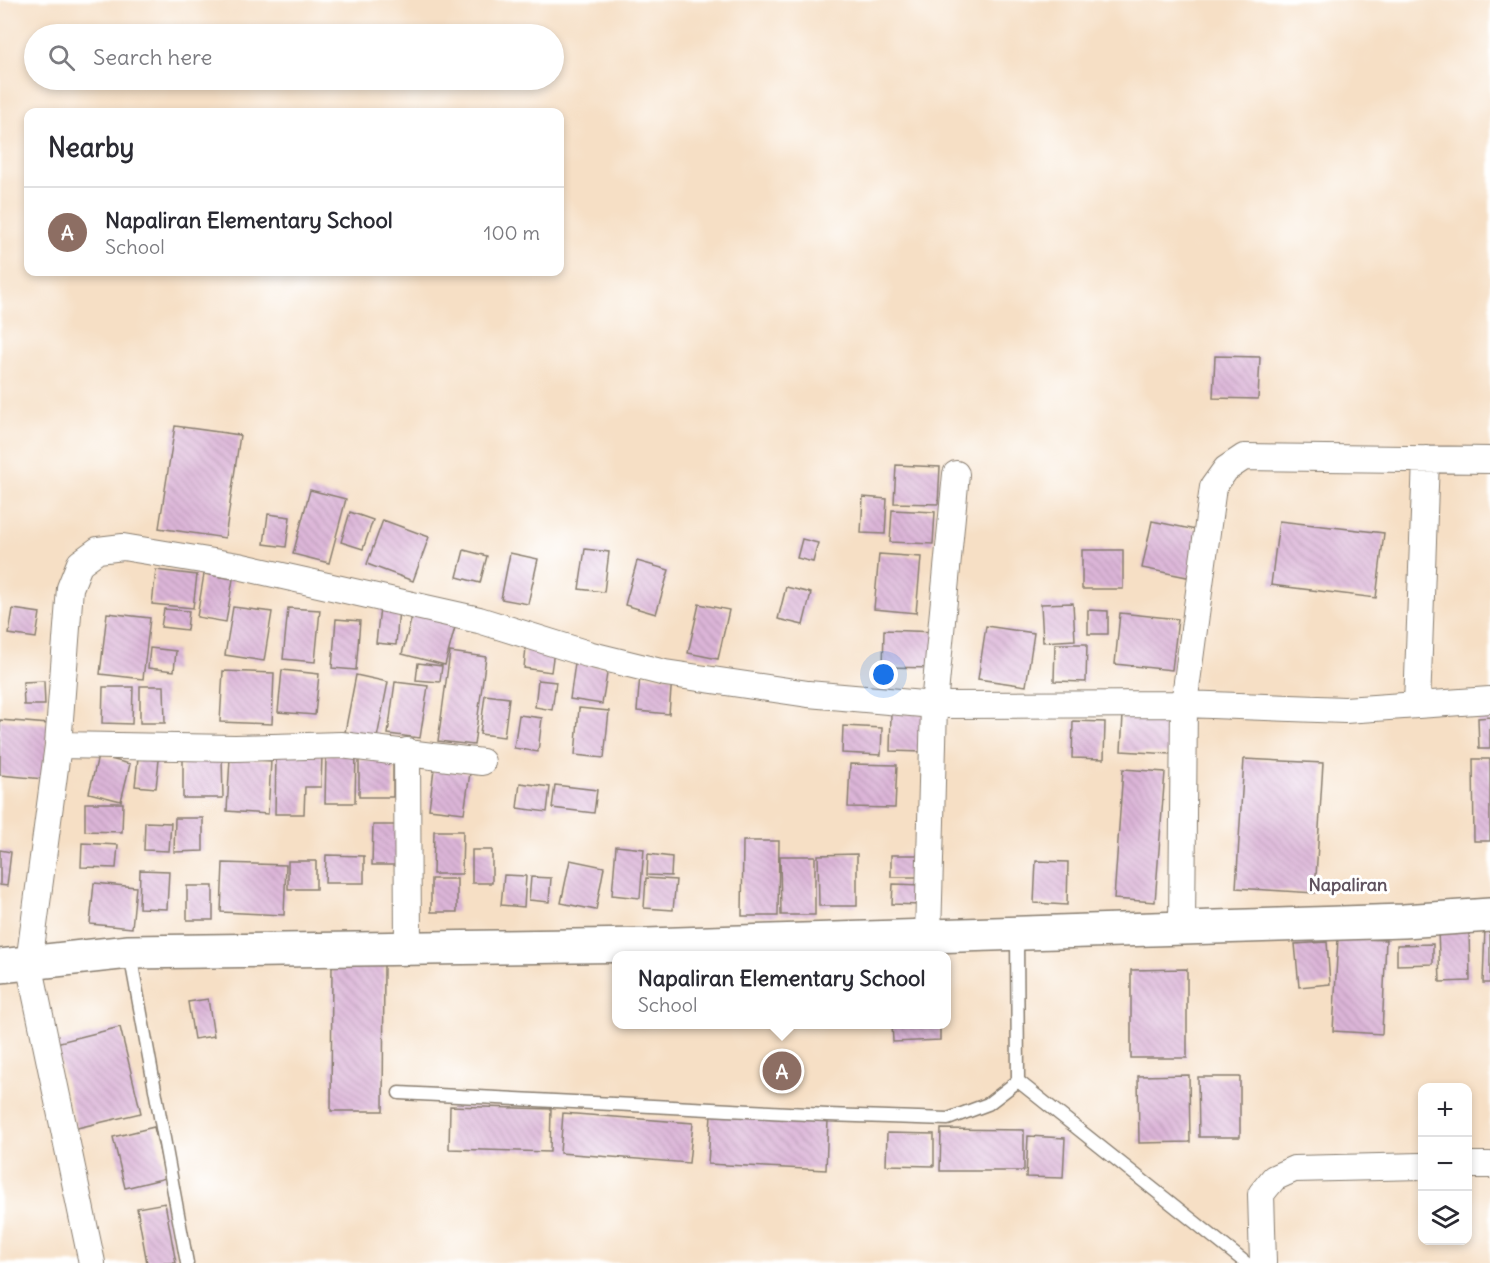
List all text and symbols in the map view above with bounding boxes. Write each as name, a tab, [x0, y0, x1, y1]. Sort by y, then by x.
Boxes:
search box	[24, 24, 564, 90]
icon: search	[45, 41, 78, 74]
text: Search here	[93, 43, 212, 71]
text: Nearby	[48, 131, 134, 164]
text: Napaliran Elementary School	[105, 206, 393, 234]
text: A	[61, 220, 74, 245]
text: 100 m	[483, 220, 540, 245]
text: School	[105, 234, 165, 259]
your location	[869, 660, 898, 689]
district label: Napaliran	[1308, 873, 1388, 896]
popup	[612, 951, 951, 1029]
text: Napaliran Elementary School	[638, 964, 925, 992]
text: School	[638, 992, 697, 1017]
pin: A	[762, 1048, 802, 1094]
map controls	[1418, 1083, 1472, 1245]
button: +	[1418, 1083, 1472, 1137]
button: −	[1418, 1137, 1472, 1191]
button: layers	[1418, 1191, 1472, 1245]

